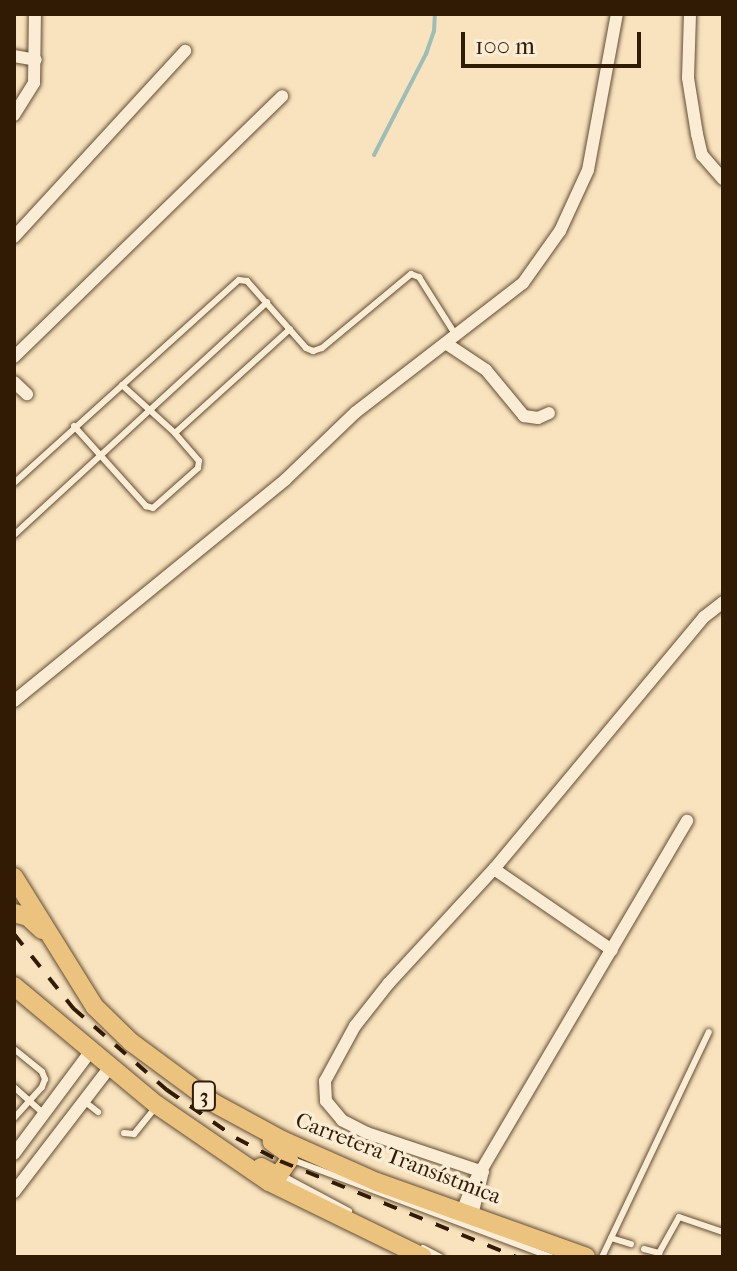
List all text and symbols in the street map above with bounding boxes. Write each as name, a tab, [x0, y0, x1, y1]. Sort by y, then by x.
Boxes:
scale bar	[465, 16, 645, 66]
text: 100 m	[475, 32, 535, 60]
road number: 3	[190, 1080, 218, 1112]
street label: Carretera Transístmica	[291, 1108, 505, 1210]

